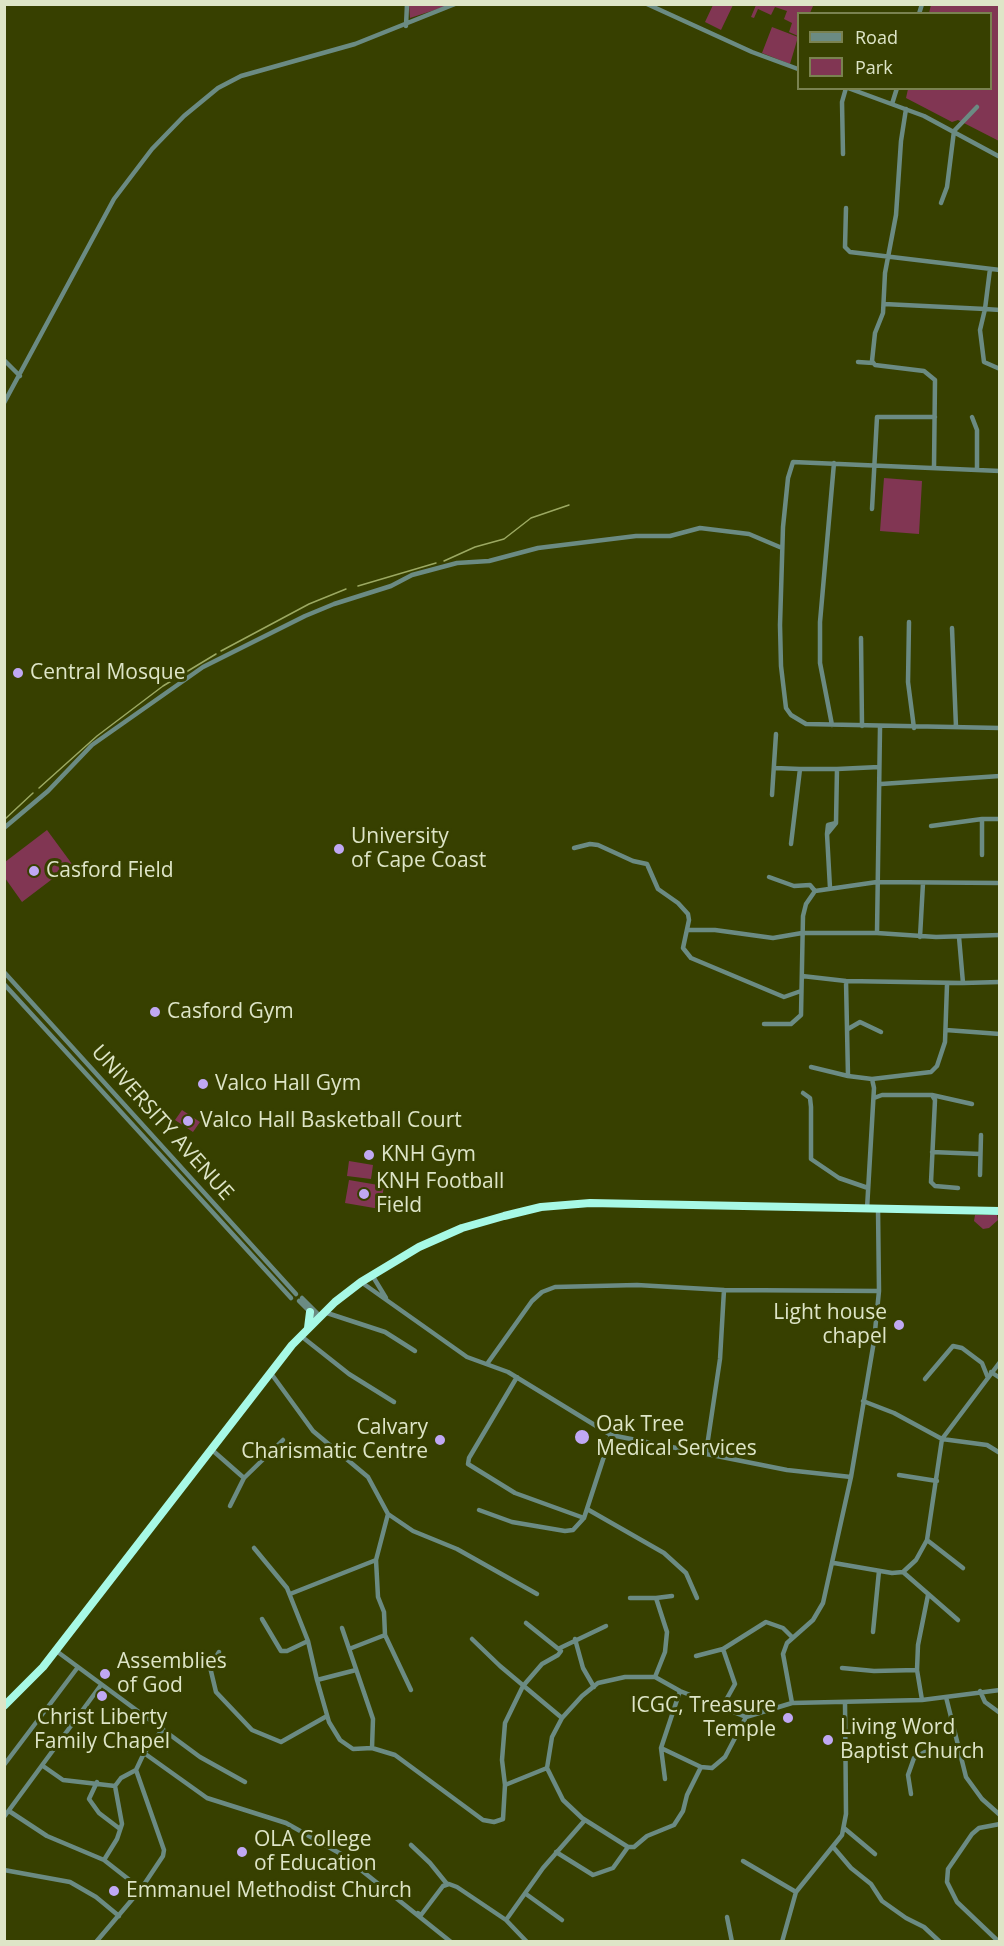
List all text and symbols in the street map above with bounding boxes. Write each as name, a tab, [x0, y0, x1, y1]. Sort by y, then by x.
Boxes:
legend	[797, 12, 992, 90]
text: Road	[855, 25, 898, 49]
text: Park	[855, 55, 893, 79]
place label: Central Mosque	[30, 660, 185, 686]
marker: Central Mosque	[11, 666, 25, 680]
place label: University of Cape Coast	[351, 824, 486, 874]
marker: University of Cape Coast	[332, 842, 346, 856]
place label: Casford Field	[46, 858, 174, 884]
marker: Casford Field	[27, 864, 41, 878]
place label: Casford Gym	[167, 999, 294, 1025]
marker: Casford Gym	[148, 1005, 162, 1019]
street label: UNIVERSITY AVENUE	[86, 1040, 238, 1206]
place label: Valco Hall Gym	[215, 1071, 361, 1097]
marker: Valco Hall Gym	[196, 1077, 210, 1091]
place label: Valco Hall Basketball Court	[200, 1108, 462, 1134]
marker: Valco Hall Basketball Court	[181, 1114, 195, 1128]
place label: KNH Gym	[381, 1142, 476, 1168]
marker: KNH Gym	[362, 1148, 376, 1162]
place label: KNH Football Field	[376, 1169, 504, 1219]
marker: KNH Football Field	[357, 1187, 371, 1201]
place label: Light house chapel	[773, 1300, 887, 1350]
marker: Light house chapel	[892, 1318, 906, 1332]
place label: Oak Tree Medical Services	[596, 1412, 757, 1462]
place label: Calvary Charismatic Centre	[241, 1415, 428, 1465]
marker: Oak Tree Medical Services	[573, 1428, 591, 1446]
marker: Calvary Charismatic Centre	[433, 1433, 447, 1447]
place label: Assemblies of God	[117, 1649, 227, 1699]
marker: Assemblies of God	[98, 1667, 112, 1681]
marker: Christ Liberty Family Chapel	[95, 1689, 109, 1703]
place label: ICGC, Treasure Temple	[631, 1693, 776, 1743]
place label: Christ Liberty Family Chapel	[34, 1705, 170, 1755]
marker: ICGC, Treasure Temple	[781, 1711, 795, 1725]
place label: Living Word Baptist Church	[840, 1715, 984, 1765]
marker: Living Word Baptist Church	[821, 1733, 835, 1747]
place label: OLA College of Education	[254, 1827, 377, 1877]
marker: OLA College of Education	[235, 1845, 249, 1859]
place label: Emmanuel Methodist Church	[126, 1878, 412, 1904]
marker: Emmanuel Methodist Church	[107, 1884, 121, 1898]

